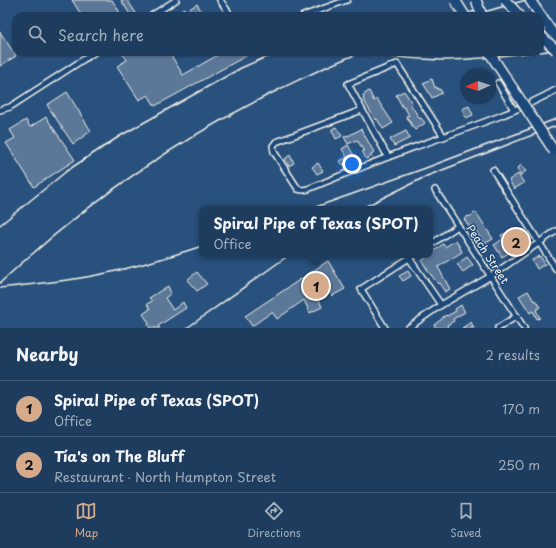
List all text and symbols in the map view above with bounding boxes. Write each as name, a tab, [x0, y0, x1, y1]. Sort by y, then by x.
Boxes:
search box	[12, 12, 544, 56]
icon: search	[26, 23, 48, 45]
text: Search here	[58, 23, 144, 46]
north arrow	[460, 68, 496, 104]
your location	[342, 154, 362, 174]
popup	[199, 206, 433, 258]
text: Spiral Pipe of Texas (SPOT)	[213, 211, 419, 234]
street label: Peach Street	[462, 221, 514, 287]
pin: 2	[503, 227, 529, 257]
text: Office	[213, 234, 251, 253]
pin: 1	[303, 271, 329, 301]
text: Nearby	[16, 341, 78, 367]
text: 2 results	[486, 345, 540, 364]
text: Spiral Pipe of Texas (SPOT)	[54, 388, 259, 411]
text: 1	[26, 399, 32, 418]
text: 170 m	[502, 399, 540, 418]
text: Office	[54, 411, 92, 430]
text: Tía's on The Bluff	[54, 444, 184, 467]
text: 2	[24, 455, 34, 474]
text: 250 m	[498, 455, 540, 474]
text: Restaurant · North Hampton Street	[54, 467, 276, 486]
tab: Map	[75, 500, 98, 541]
tab: Directions	[247, 500, 301, 541]
tab: Saved	[450, 500, 481, 541]

